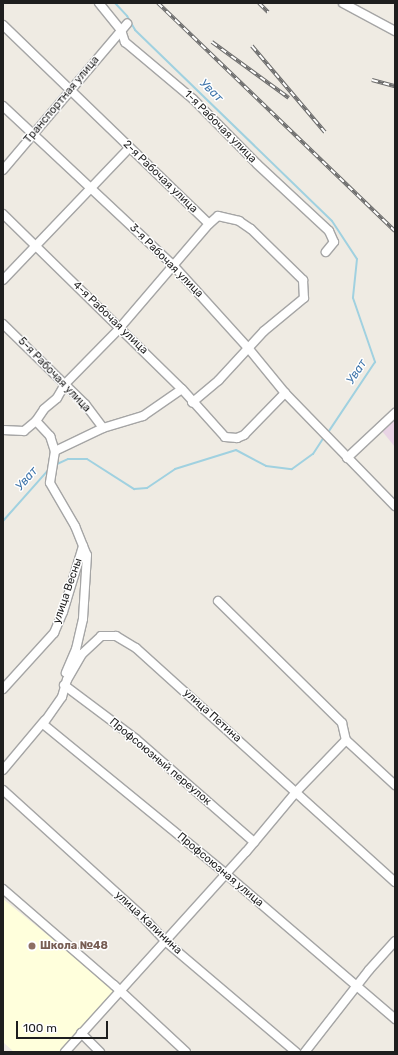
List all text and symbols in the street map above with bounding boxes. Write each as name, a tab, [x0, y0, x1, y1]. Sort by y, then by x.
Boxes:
street label: Транспортная улица	[22, 54, 102, 146]
water label: Уват	[196, 77, 226, 105]
street label: 1-я Рабочая улица	[181, 88, 259, 166]
street label: 2-я Рабочая улица	[120, 138, 200, 216]
street label: 3-я Рабочая улица	[126, 221, 206, 301]
street label: 4-я Рабочая улица	[70, 279, 150, 357]
street label: 5-я Рабочая улица	[15, 335, 93, 415]
water label: Уват	[344, 357, 370, 387]
water label: Уват	[13, 464, 41, 494]
street label: улица Весны	[51, 557, 85, 625]
street label: улица Петина	[180, 687, 244, 745]
street label: Профсоюзный переулок	[106, 716, 214, 808]
street label: Профсоюзная улица	[174, 830, 266, 910]
street label: улица Калинина	[112, 889, 184, 957]
place label: Школа №48	[40, 939, 108, 953]
marker: Школа №48	[27, 941, 37, 951]
scale bar	[18, 1013, 110, 1039]
text: 100 m	[23, 1021, 57, 1035]

